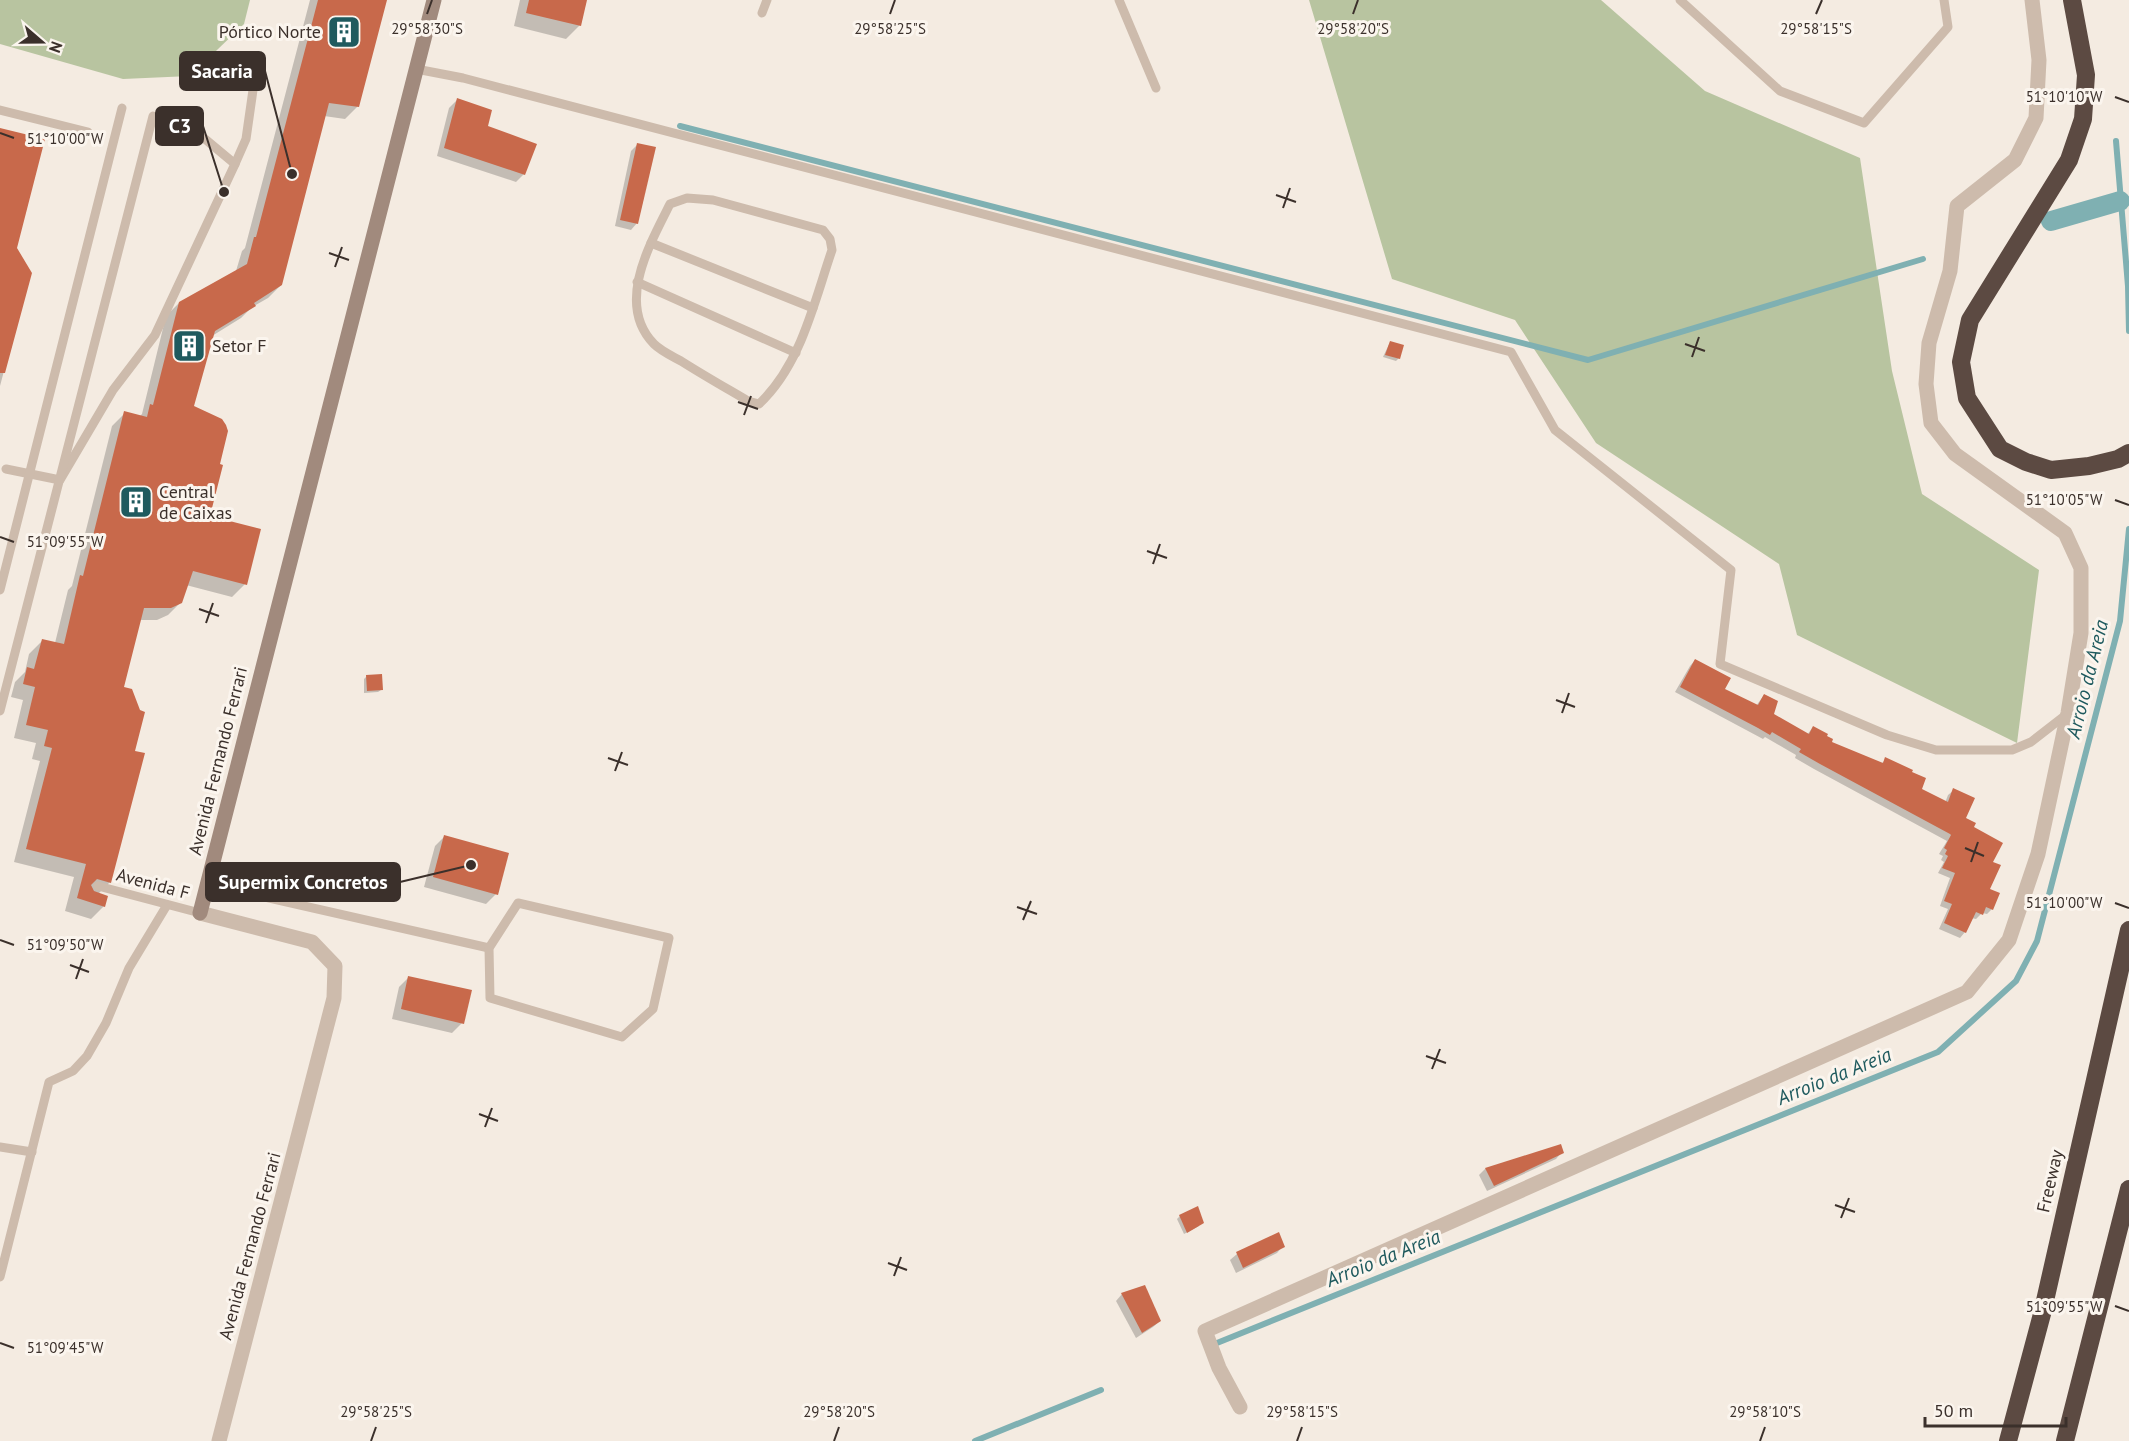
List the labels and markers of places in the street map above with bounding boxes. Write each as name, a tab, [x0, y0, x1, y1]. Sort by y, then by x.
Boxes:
building icon: Pórtico Norte	[326, 14, 362, 50]
place label: Pórtico Norte	[219, 20, 321, 43]
callout: Sacaria	[180, 52, 265, 90]
callout: C3	[156, 107, 203, 145]
building icon: Setor F	[171, 328, 207, 364]
place label: Setor F	[212, 334, 267, 357]
place label: Central de Caixas	[159, 480, 232, 524]
building icon: Central de Caixas	[118, 484, 154, 520]
callout: Supermix Concretos	[206, 863, 400, 901]

